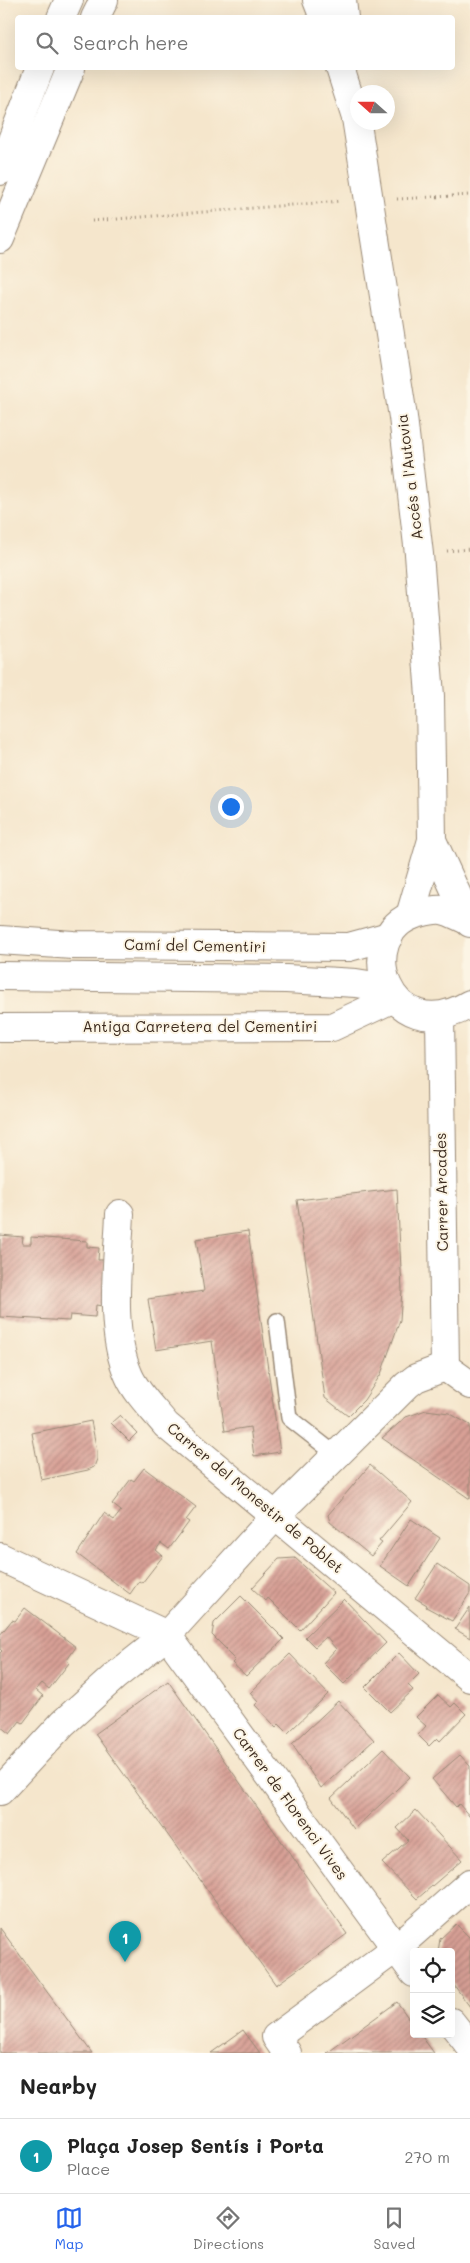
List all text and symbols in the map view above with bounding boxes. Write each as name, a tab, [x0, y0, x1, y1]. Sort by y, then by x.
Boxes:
search box	[15, 15, 455, 70]
icon: search	[33, 29, 61, 57]
text: Search here	[73, 30, 189, 55]
north arrow	[350, 85, 395, 130]
street label: Accés a l'Autovia	[391, 413, 427, 541]
your location	[218, 794, 244, 820]
street label: Camí del Cementiri	[124, 934, 266, 956]
street label: Antiga Carretera del Cementiri	[83, 1016, 317, 1036]
street label: Carrer Arcades	[430, 1132, 452, 1252]
street label: Carrer del Monestir de Poblet	[163, 1418, 348, 1577]
street label: Carrer de Florenci Vives	[229, 1723, 353, 1883]
pin: 1	[109, 1921, 141, 1962]
map controls	[410, 1948, 455, 2038]
button: locate	[410, 1948, 455, 1993]
button: layers	[410, 1993, 455, 2038]
text: Nearby	[20, 2072, 97, 2099]
text: Plaça Josep Sentís i Porta	[67, 2133, 324, 2158]
text: 1	[32, 2146, 40, 2167]
text: 270 m	[404, 2146, 450, 2167]
text: Place	[67, 2158, 110, 2179]
tab: Map	[55, 2204, 83, 2253]
tab: Directions	[193, 2204, 264, 2253]
tab: Saved	[374, 2204, 415, 2253]

